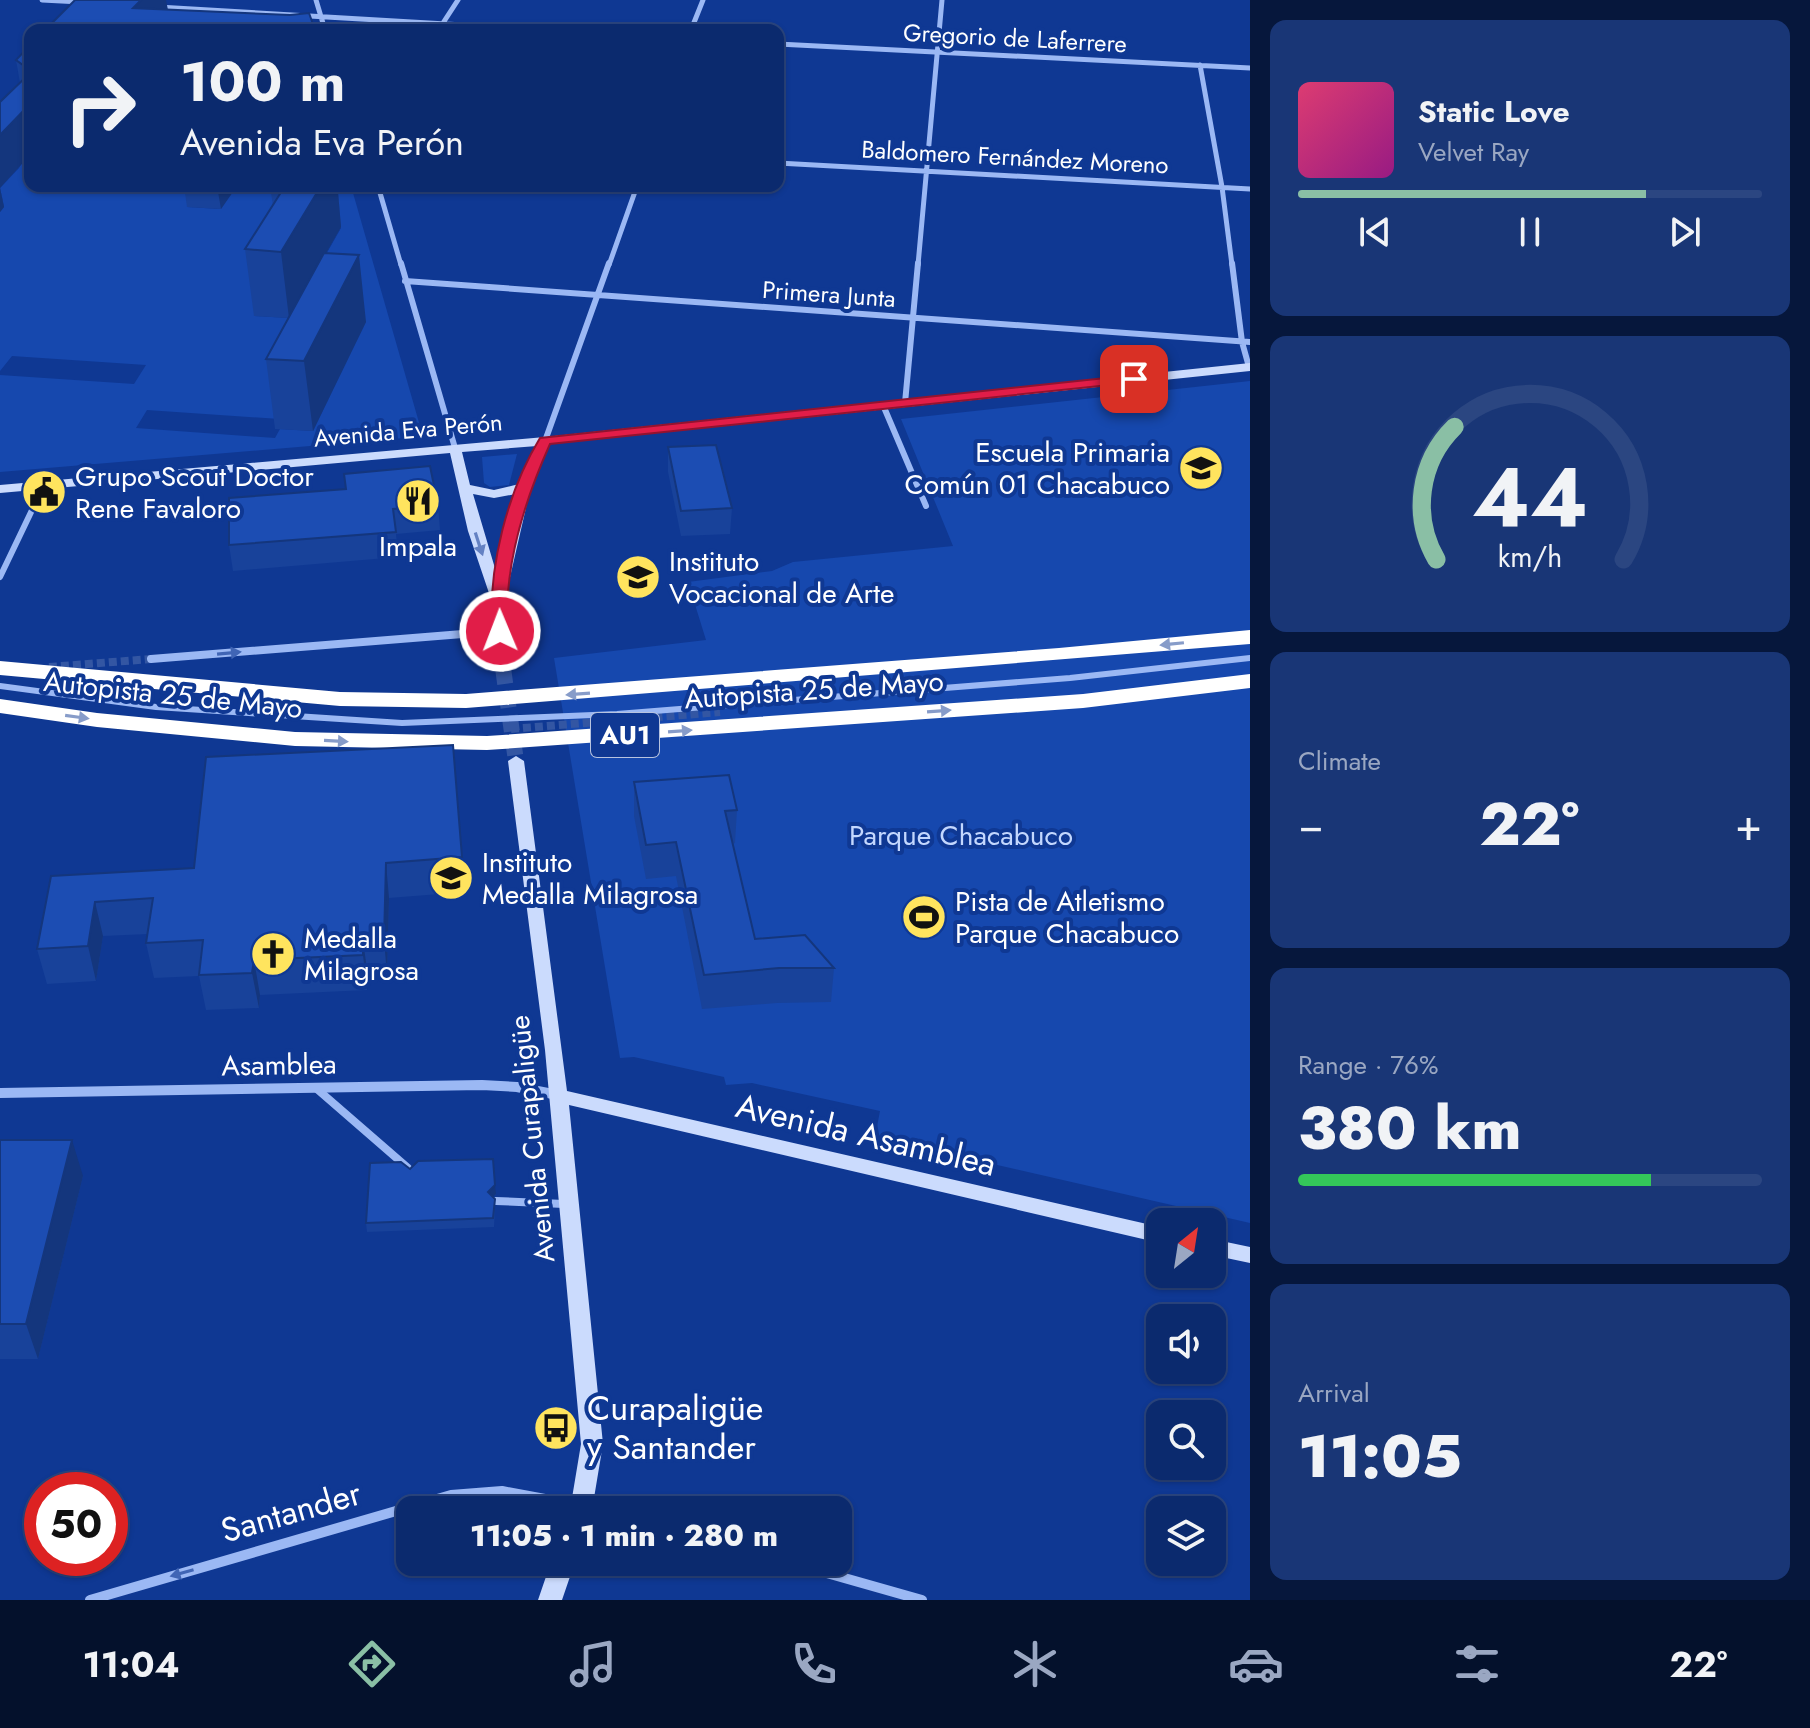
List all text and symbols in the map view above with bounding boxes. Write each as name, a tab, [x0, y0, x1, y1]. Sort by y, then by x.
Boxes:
street label: Gregorio de Laferrere	[902, 15, 1128, 61]
text: 100 m	[180, 41, 345, 122]
icon: right	[48, 56, 152, 160]
text: Static Love	[1418, 90, 1570, 133]
text: Avenida Eva Perón	[180, 116, 464, 168]
street label: Baldomero Fernández Moreno	[860, 131, 1170, 183]
text: Velvet Ray	[1418, 133, 1529, 171]
icon: previous	[1353, 210, 1397, 254]
icon: pause	[1508, 210, 1552, 254]
icon: next	[1663, 210, 1707, 254]
street label: Primera Junta	[761, 272, 897, 316]
pin	[1100, 345, 1168, 413]
icon: arrive	[1112, 357, 1156, 401]
street label: Avenida Eva Perón	[312, 404, 504, 456]
place label: Escuela Primaria Común 01 Chacabuco	[905, 432, 1170, 505]
text: 44	[1472, 437, 1588, 557]
school or university icon: Escuela Primaria Común 01 Chacabuco	[1177, 444, 1225, 492]
place label: Grupo Scout Doctor Rene Favaloro	[75, 456, 314, 529]
public building icon: Grupo Scout Doctor Rene Favaloro	[20, 468, 68, 516]
restaurant icon: Impala	[394, 477, 442, 525]
place label: Impala	[379, 526, 457, 567]
one-way arrow	[474, 532, 486, 556]
text: km/h	[1498, 536, 1562, 578]
place label: Instituto Vocacional de Arte	[669, 541, 894, 614]
school or university icon: Instituto Vocacional de Arte	[614, 553, 662, 601]
position arrow	[458, 589, 542, 673]
one-way arrow	[1159, 638, 1184, 651]
one-way arrow	[217, 646, 242, 659]
street label: Autopista 25 de Mayo	[683, 660, 945, 720]
street label: Autopista 25 de Mayo	[42, 661, 304, 729]
one-way arrow	[566, 688, 591, 701]
one-way arrow	[927, 704, 952, 717]
one-way arrow	[65, 711, 90, 724]
road number: AU1	[591, 713, 659, 757]
one-way arrow	[668, 724, 693, 737]
one-way arrow	[324, 734, 349, 747]
text: Climate	[1298, 742, 1381, 780]
text: 22°	[1479, 781, 1579, 868]
text: −	[1298, 793, 1324, 857]
text: +	[1735, 793, 1762, 857]
park label: Parque Chacabuco	[849, 815, 1073, 856]
place label: Instituto Medalla Milagrosa	[482, 842, 698, 915]
school or university icon: Instituto Medalla Milagrosa	[427, 854, 475, 902]
place label: Pista de Atletismo Parque Chacabuco	[955, 881, 1179, 954]
sports icon: Pista de Atletismo Parque Chacabuco	[900, 893, 948, 941]
place label: Medalla Milagrosa	[304, 918, 419, 991]
church icon: Medalla Milagrosa	[249, 930, 297, 978]
street label: Avenida Curapaligüe	[499, 1013, 565, 1265]
street label: Asamblea	[221, 1043, 337, 1087]
text: Range · 76%	[1298, 1046, 1438, 1084]
street label: Avenida Asamblea	[731, 1081, 1001, 1189]
text: 380 km	[1298, 1085, 1522, 1172]
north arrow	[1146, 1208, 1226, 1288]
map controls	[1146, 1208, 1226, 1576]
button: sound	[1146, 1304, 1226, 1384]
text: Arrival	[1298, 1374, 1370, 1412]
place label: Curapaligüe y Santander	[587, 1384, 763, 1472]
button: search	[1146, 1400, 1226, 1480]
bus stop icon: Curapaligüe y Santander	[532, 1404, 580, 1452]
text: 11:05	[1298, 1413, 1462, 1500]
street label: Santander	[215, 1469, 367, 1555]
speed limit sign: 50	[24, 1472, 128, 1576]
button: layers	[1146, 1496, 1226, 1576]
text: 11:05 · 1 min · 280 m	[470, 1514, 778, 1557]
one-way arrow	[169, 1568, 194, 1580]
icon: directions	[344, 1636, 400, 1692]
icon: music	[565, 1636, 621, 1692]
icon: phone	[786, 1636, 842, 1692]
icon: climate	[1007, 1636, 1063, 1692]
icon: car	[1228, 1636, 1284, 1692]
icon: filters	[1449, 1636, 1505, 1692]
text: 11:04	[82, 1638, 180, 1690]
text: 22°	[1670, 1638, 1727, 1690]

